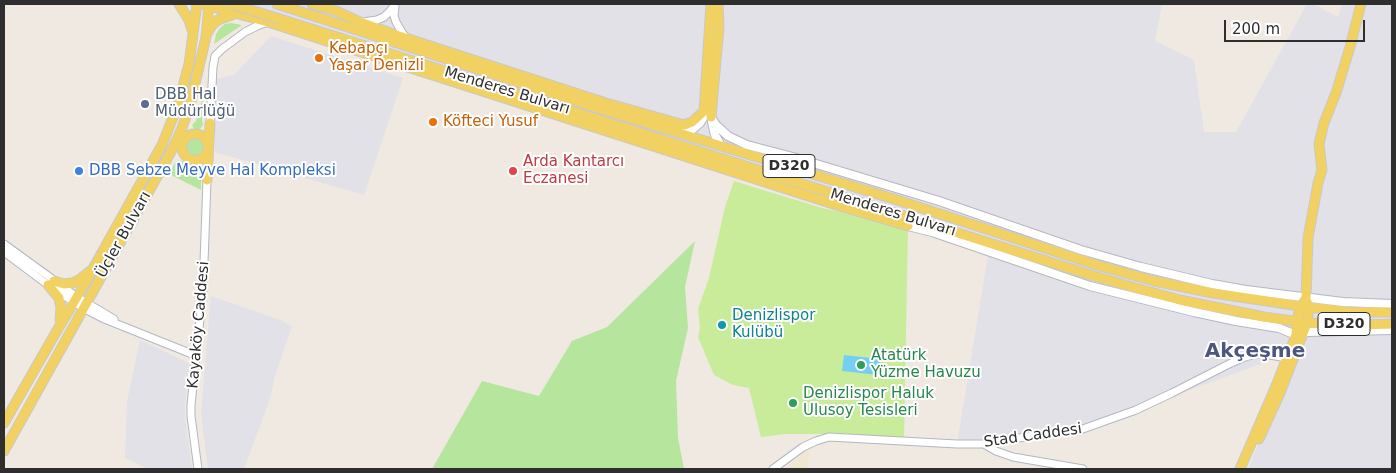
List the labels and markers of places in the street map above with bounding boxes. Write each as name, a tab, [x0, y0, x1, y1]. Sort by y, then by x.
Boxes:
place label: Kebapçı Yaşar Denizli	[329, 40, 424, 75]
marker: Kebapçı Yaşar Denizli	[313, 52, 325, 64]
place label: DBB Hal Müdürlüğü	[155, 86, 235, 121]
marker: DBB Hal Müdürlüğü	[139, 98, 151, 110]
place label: Köfteci Yusuf	[443, 113, 538, 131]
marker: Köfteci Yusuf	[427, 116, 439, 128]
place label: Arda Kantarcı Eczanesi	[523, 153, 624, 188]
place label: DBB Sebze Meyve Hal Kompleksi	[89, 162, 336, 180]
marker: DBB Sebze Meyve Hal Kompleksi	[73, 165, 85, 177]
marker: Arda Kantarcı Eczanesi	[507, 165, 519, 177]
place label: Denizlispor Kulübü	[732, 307, 815, 342]
marker: Denizlispor Kulübü	[716, 319, 728, 331]
place label: Atatürk Yüzme Havuzu	[871, 347, 981, 382]
marker: Atatürk Yüzme Havuzu	[855, 359, 867, 371]
place label: Denizlispor Haluk Ulusoy Tesisleri	[803, 385, 934, 420]
marker: Denizlispor Haluk Ulusoy Tesisleri	[787, 397, 799, 409]

